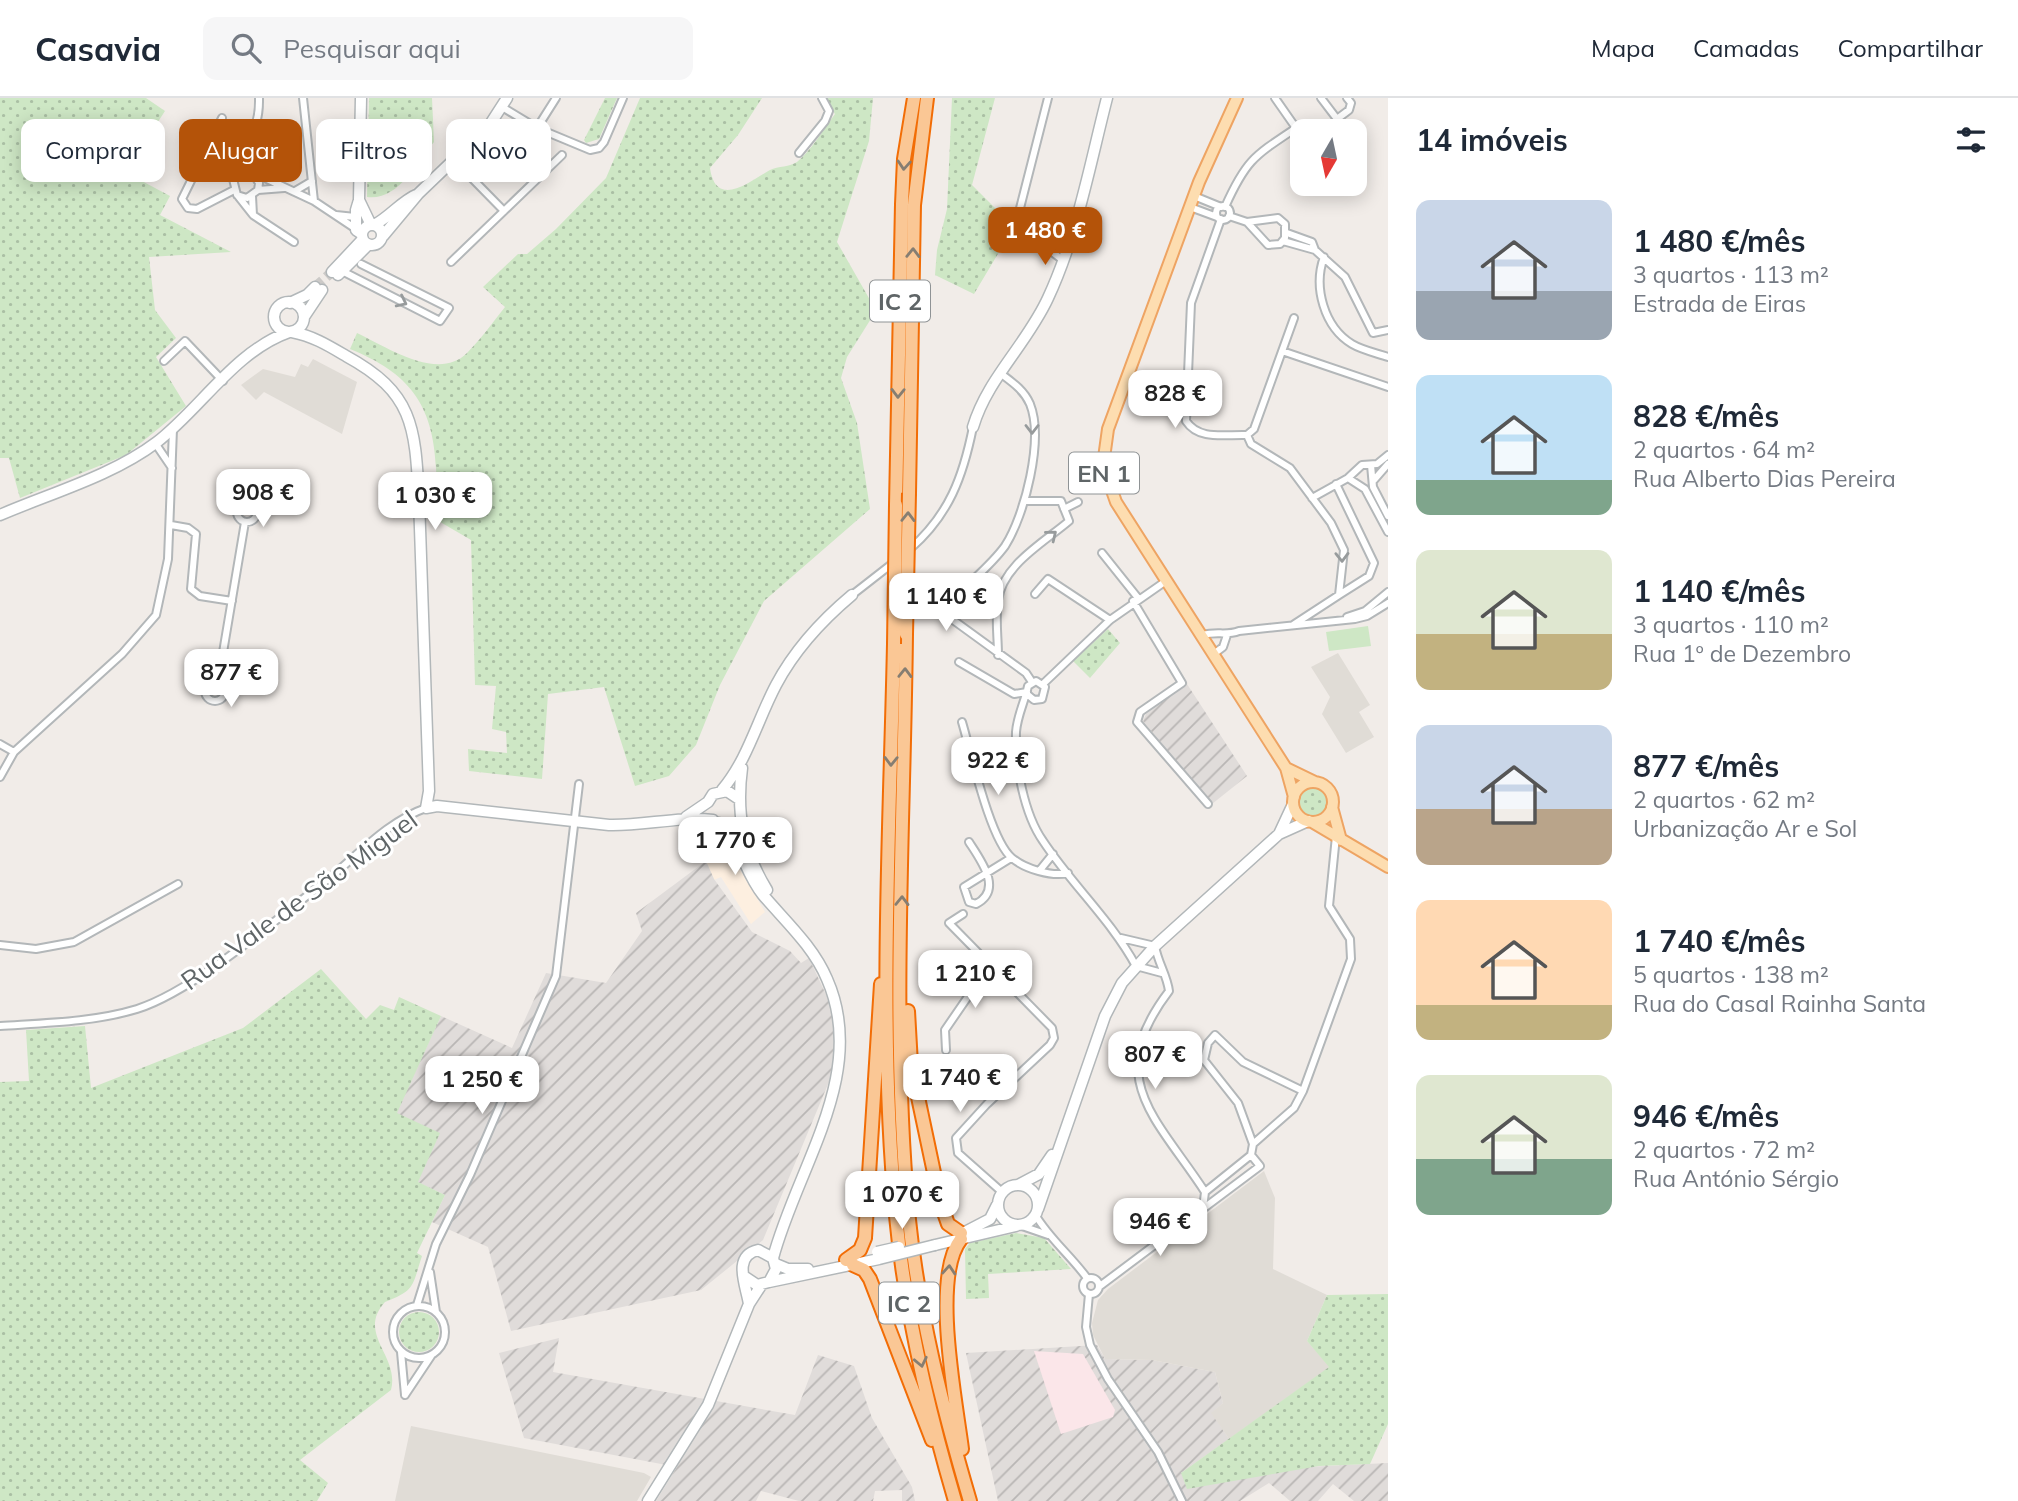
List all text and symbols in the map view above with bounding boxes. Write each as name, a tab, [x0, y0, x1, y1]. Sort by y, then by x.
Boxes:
search box	[203, 17, 693, 80]
text: Casavia	[35, 28, 161, 69]
icon: search	[227, 29, 265, 67]
text: Pesquisar aqui	[283, 32, 461, 65]
text: Mapa	[1591, 33, 1655, 63]
text: Camadas	[1693, 33, 1800, 63]
text: Compartilhar	[1838, 33, 1983, 63]
chip: Comprar	[21, 119, 165, 182]
chip: Alugar	[179, 119, 302, 182]
chip: Filtros	[316, 119, 432, 182]
chip: Novo	[446, 119, 551, 182]
north arrow	[1290, 119, 1367, 196]
map controls	[1290, 119, 1367, 196]
text: 14 imóveis	[1416, 121, 1568, 159]
icon: filters	[1952, 121, 1990, 159]
one-way arrow	[897, 160, 912, 171]
pin: 1 480 €	[980, 208, 1110, 267]
text: 1 480 €	[1004, 215, 1086, 244]
text: 1 480 €/mês	[1633, 222, 1806, 260]
icon: home	[1472, 228, 1556, 312]
one-way arrow	[905, 248, 921, 258]
text: 3 quartos · 113 m²	[1633, 260, 1829, 289]
road number: IC 2	[870, 280, 930, 322]
text: Estrada de Eiras	[1633, 289, 1806, 318]
one-way arrow	[395, 294, 407, 308]
pin: 828 €	[1126, 370, 1224, 430]
text: 828 €	[1144, 378, 1206, 407]
one-way arrow	[891, 388, 906, 399]
text: 828 €/mês	[1633, 397, 1779, 435]
icon: home	[1472, 403, 1556, 487]
one-way arrow	[1024, 424, 1040, 434]
text: 2 quartos · 64 m²	[1633, 435, 1815, 464]
road number: EN 1	[1069, 452, 1139, 494]
text: Rua Alberto Dias Pereira	[1633, 464, 1896, 493]
pin: 908 €	[214, 470, 312, 529]
pin: 1 030 €	[370, 472, 500, 532]
text: 908 €	[232, 477, 294, 506]
text: 1 030 €	[394, 480, 476, 509]
one-way arrow	[901, 512, 916, 523]
one-way arrow	[1045, 531, 1057, 544]
one-way arrow	[1334, 553, 1350, 563]
text: 1 140 €/mês	[1633, 572, 1806, 610]
pin: 1 140 €	[881, 574, 1011, 633]
icon: home	[1472, 578, 1556, 662]
text: 1 140 €	[905, 581, 987, 610]
text: 3 quartos · 110 m²	[1633, 610, 1829, 639]
text: Rua 1º de Dezembro	[1633, 639, 1851, 668]
pin: 877 €	[182, 650, 280, 709]
text: 877 €	[200, 657, 262, 686]
one-way arrow	[897, 667, 913, 678]
pin: 922 €	[949, 738, 1047, 797]
text: 922 €	[967, 745, 1029, 774]
text: 877 €/mês	[1633, 747, 1779, 785]
icon: home	[1472, 753, 1556, 837]
one-way arrow	[884, 756, 899, 767]
text: 2 quartos · 62 m²	[1633, 785, 1815, 814]
street label: Rua Vale de São Miguel	[174, 803, 424, 997]
text: Urbanização Ar e Sol	[1633, 814, 1857, 843]
pin: 1 770 €	[670, 818, 800, 877]
text: 1 770 €	[694, 825, 776, 854]
one-way arrow	[894, 895, 910, 905]
text: 1 740 €/mês	[1633, 922, 1806, 960]
icon: home	[1472, 928, 1556, 1012]
pin: 1 210 €	[910, 950, 1040, 1010]
text: 1 210 €	[934, 958, 1016, 987]
text: 5 quartos · 138 m²	[1633, 960, 1829, 989]
text: Rua do Casal Rainha Santa	[1633, 989, 1926, 1018]
pin: 807 €	[1106, 1032, 1204, 1091]
text: 807 €	[1124, 1039, 1186, 1068]
pin: 1 740 €	[895, 1054, 1025, 1114]
pin: 1 250 €	[417, 1056, 547, 1116]
text: 1 740 €	[919, 1062, 1001, 1091]
text: 1 250 €	[441, 1064, 523, 1093]
text: 946 €/mês	[1633, 1097, 1779, 1135]
icon: home	[1472, 1103, 1556, 1187]
text: 2 quartos · 72 m²	[1633, 1135, 1815, 1164]
text: Rua António Sérgio	[1633, 1164, 1839, 1193]
pin: 1 070 €	[837, 1172, 967, 1231]
text: 1 070 €	[861, 1179, 943, 1208]
pin: 946 €	[1111, 1198, 1209, 1258]
text: 946 €	[1129, 1206, 1191, 1235]
one-way arrow	[941, 1265, 956, 1276]
road number: IC 2	[879, 1282, 939, 1324]
one-way arrow	[912, 1356, 927, 1368]

